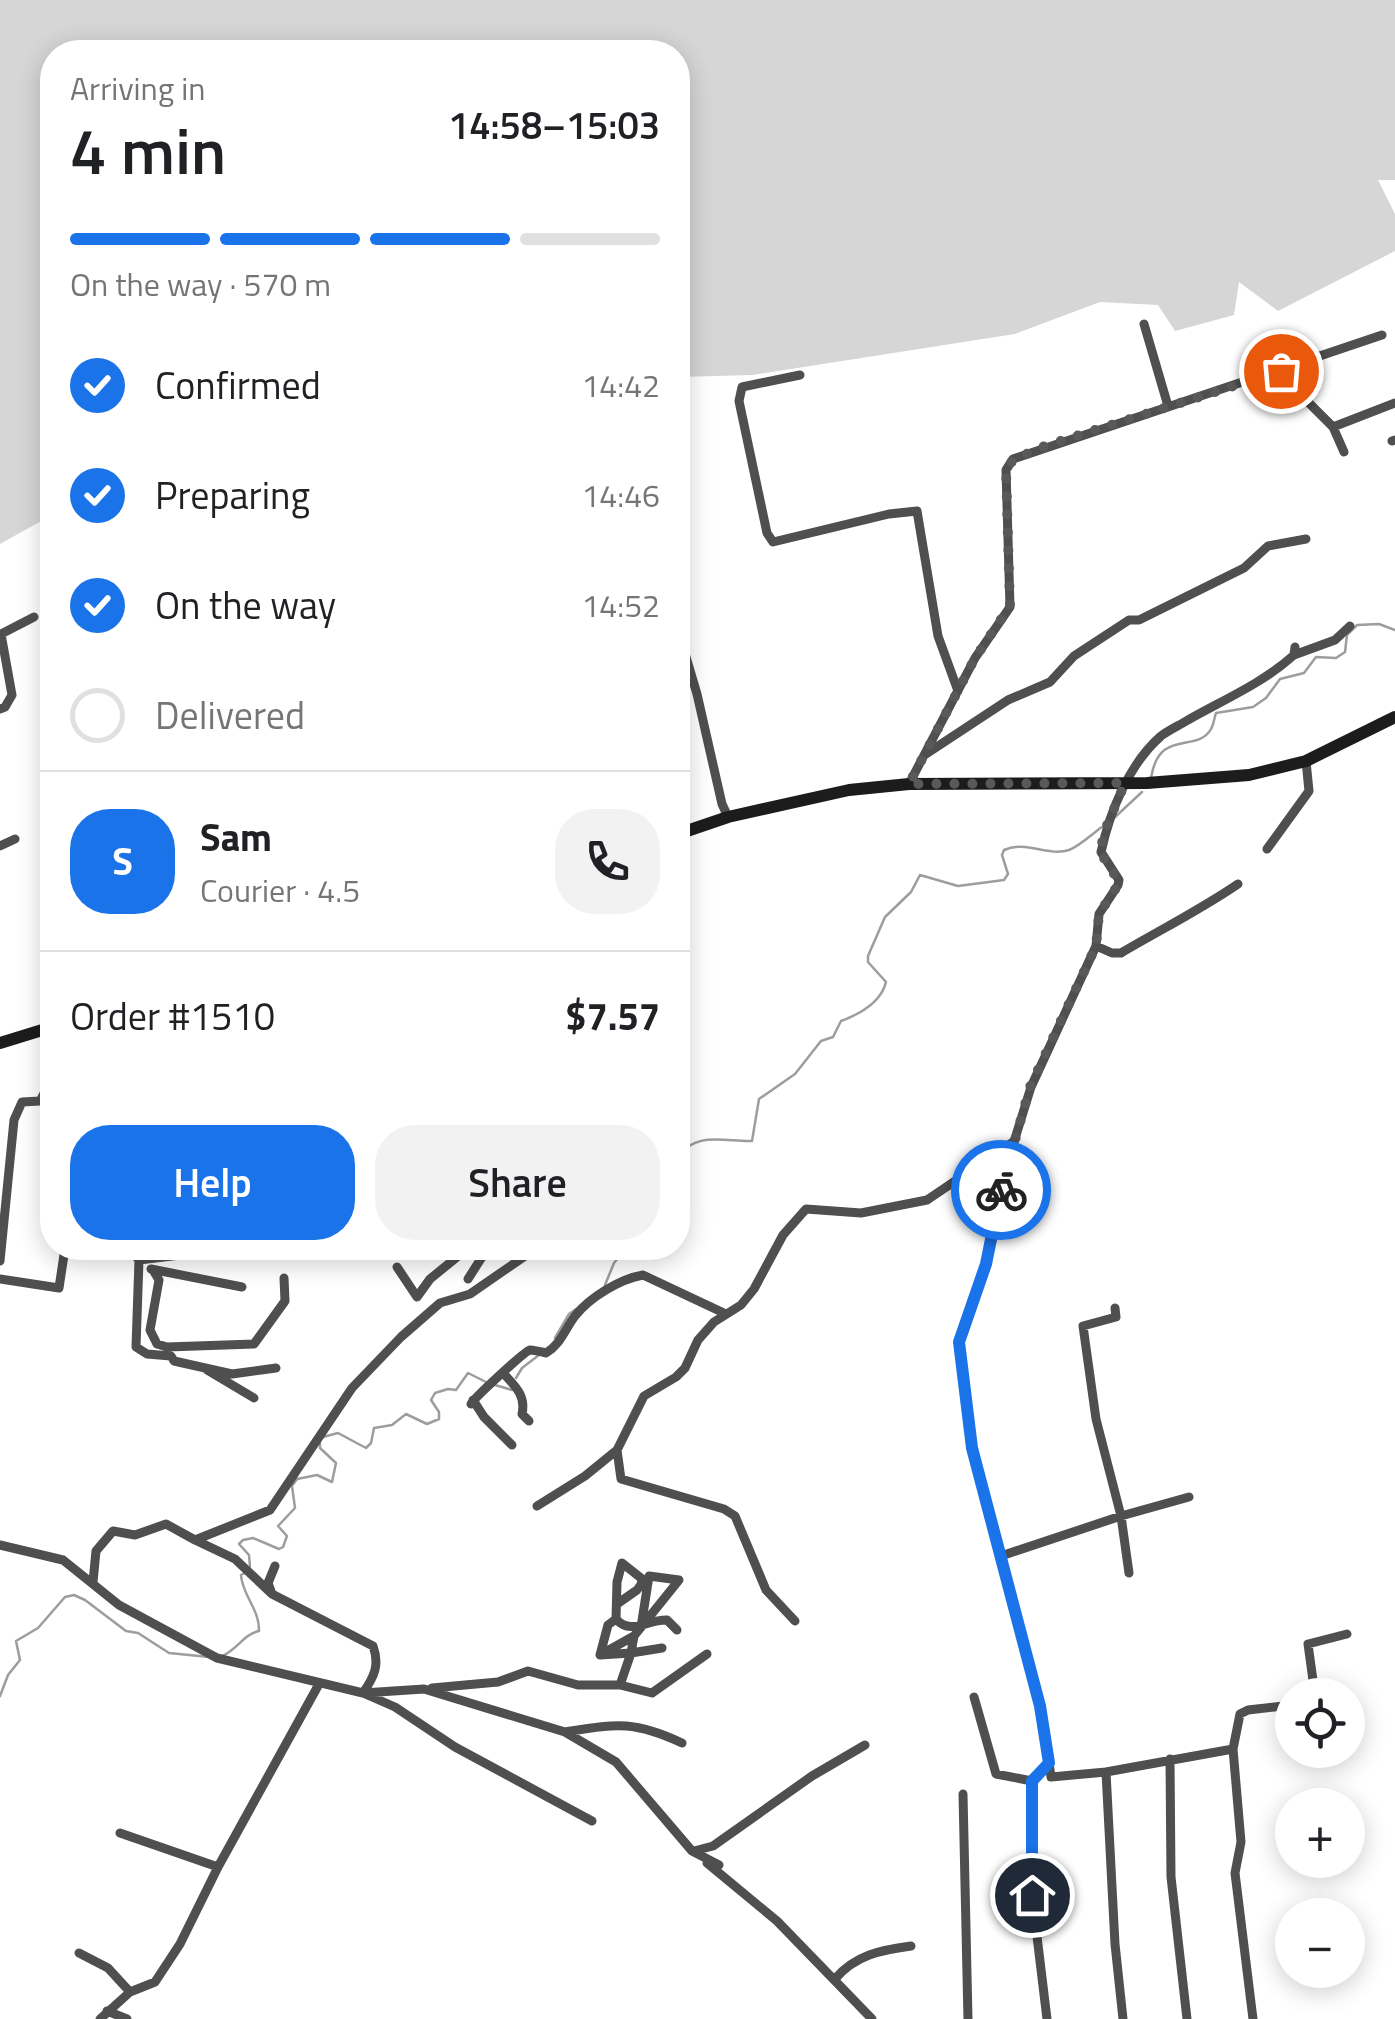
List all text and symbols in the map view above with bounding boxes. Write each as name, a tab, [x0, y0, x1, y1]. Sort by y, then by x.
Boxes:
text: Arriving in	[70, 64, 206, 112]
text: 14:58–15:03	[448, 96, 660, 154]
text: 4 min	[70, 100, 226, 199]
text: On the way · 570 m	[70, 260, 331, 308]
pin	[1239, 329, 1324, 414]
icon: bag	[1254, 344, 1309, 399]
text: Confirmed	[155, 356, 321, 414]
icon: check	[70, 358, 125, 413]
text: 14:42	[581, 361, 660, 409]
text: Preparing	[155, 466, 310, 524]
icon: check	[70, 468, 125, 523]
text: 14:46	[581, 471, 660, 519]
text: On the way	[155, 576, 336, 634]
icon: check	[70, 578, 125, 633]
text: 14:52	[581, 581, 660, 629]
text: Delivered	[155, 686, 305, 744]
text: Sam	[200, 808, 272, 866]
button: phone	[555, 809, 660, 914]
text: S	[112, 832, 133, 890]
text: Courier · 4.5	[200, 866, 360, 914]
text: Order #1510	[70, 987, 275, 1045]
text: $7.57	[565, 987, 660, 1045]
button: Help	[70, 1125, 355, 1240]
button: Share	[375, 1125, 660, 1240]
courier	[951, 1140, 1051, 1240]
icon: bike	[974, 1163, 1029, 1218]
map controls	[1275, 1678, 1365, 1988]
button: locate	[1275, 1678, 1365, 1768]
button: +	[1275, 1788, 1365, 1878]
pin	[990, 1853, 1075, 1938]
icon: home	[1005, 1868, 1060, 1923]
button: −	[1275, 1898, 1365, 1988]

